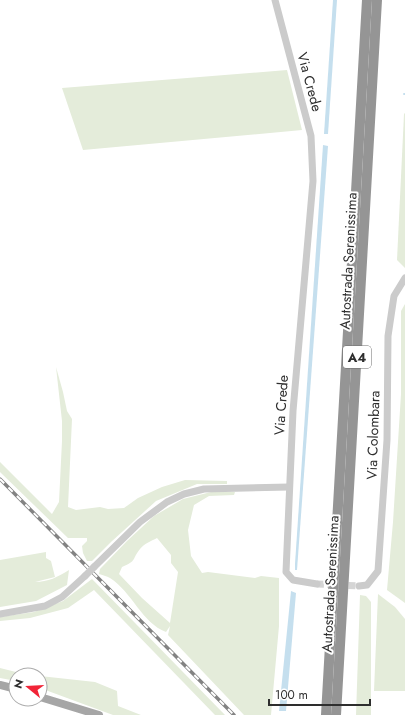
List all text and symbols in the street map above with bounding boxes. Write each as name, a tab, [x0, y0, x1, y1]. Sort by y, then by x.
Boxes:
street label: Via Crede	[293, 50, 327, 114]
street label: Autostrada Serenissima	[334, 192, 362, 330]
road number: A4	[343, 346, 371, 368]
street label: Via Crede	[269, 374, 293, 436]
street label: Via Colombara	[361, 390, 385, 480]
street label: Autostrada Serenissima	[316, 515, 344, 653]
north arrow	[8, 667, 48, 707]
text: N	[10, 677, 27, 691]
scale bar	[269, 681, 370, 707]
text: 100 m	[275, 686, 308, 704]

